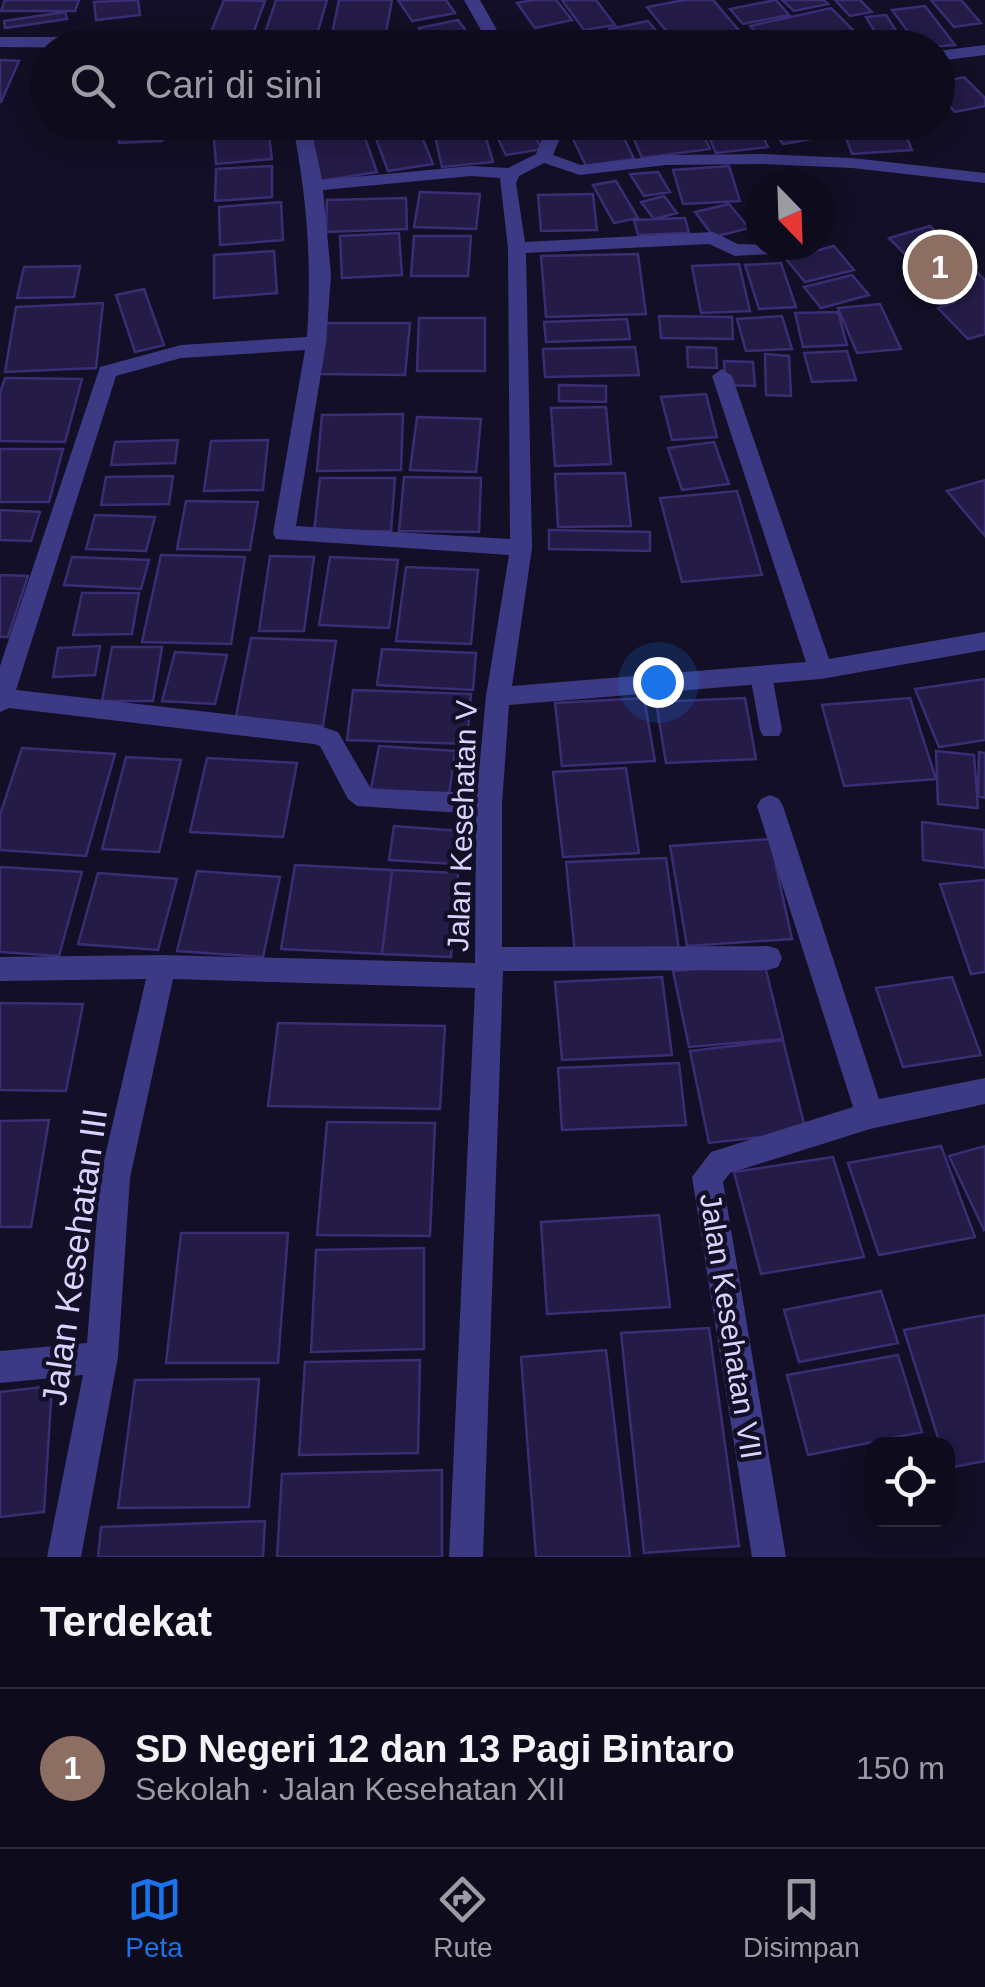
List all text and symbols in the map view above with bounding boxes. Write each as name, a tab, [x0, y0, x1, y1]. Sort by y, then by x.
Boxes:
search box	[30, 30, 955, 140]
icon: search	[65, 58, 120, 113]
text: Cari di sini	[145, 64, 322, 106]
north arrow	[745, 170, 835, 260]
pin: 1	[908, 230, 972, 304]
your location	[633, 657, 684, 708]
street label: Jalan Kesehatan V	[441, 700, 483, 952]
street label: Jalan Kesehatan III	[34, 1106, 114, 1408]
street label: Jalan Kesehatan VII	[694, 1191, 768, 1461]
map controls	[865, 1437, 955, 1527]
button: locate	[865, 1437, 955, 1527]
text: Terdekat	[40, 1598, 212, 1645]
text: SD Negeri 12 dan 13 Pagi Bintaro	[135, 1728, 735, 1770]
text: 1	[64, 1750, 81, 1786]
text: 150 m	[856, 1750, 945, 1786]
text: Sekolah · Jalan Kesehatan XII	[135, 1771, 566, 1807]
tab: Peta	[125, 1872, 183, 1964]
tab: Rute	[433, 1872, 493, 1964]
tab: Disimpan	[743, 1872, 860, 1964]

